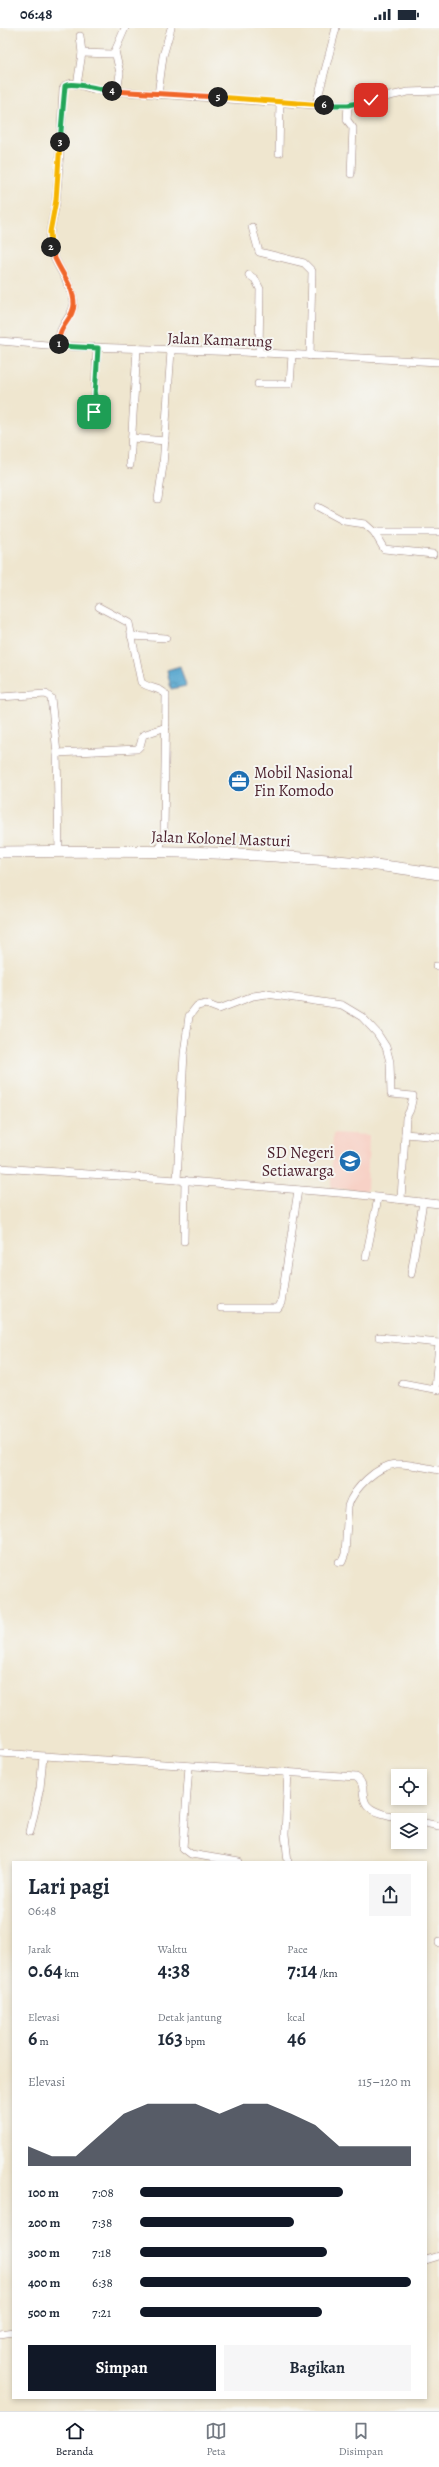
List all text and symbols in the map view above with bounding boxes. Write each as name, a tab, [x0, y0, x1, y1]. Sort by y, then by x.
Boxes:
text: 06:48	[20, 4, 52, 24]
pin: 4	[102, 81, 122, 101]
text: 4	[109, 83, 115, 98]
pin	[354, 83, 388, 117]
pin: 5	[208, 87, 228, 107]
text: 5	[216, 89, 220, 104]
icon: check	[360, 89, 382, 111]
pin: 6	[314, 95, 334, 115]
text: 6	[321, 97, 327, 112]
pin: 3	[50, 132, 70, 152]
text: 3	[58, 134, 62, 149]
pin: 2	[41, 237, 61, 257]
text: 2	[48, 239, 54, 254]
street label: Jalan Kamarung	[167, 327, 273, 353]
pin: 1	[49, 334, 69, 354]
text: 1	[57, 336, 61, 351]
pin	[77, 395, 111, 429]
icon: arrive	[83, 401, 105, 423]
place label: Mobil Nasional Fin Komodo	[254, 762, 353, 802]
office icon: Mobil Nasional Fin Komodo	[226, 768, 252, 794]
street label: Jalan Kolonel Masturi	[151, 826, 291, 852]
place label: SD Negeri Setiawarga	[262, 1142, 335, 1182]
school or university icon: SD Negeri Setiawarga	[337, 1148, 363, 1174]
map controls	[391, 1769, 427, 1849]
button: locate	[391, 1769, 427, 1805]
button: layers	[391, 1813, 427, 1849]
text: Lari pagi	[28, 1872, 110, 1902]
button: share	[369, 1874, 411, 1916]
text: 06:48	[28, 1902, 56, 1919]
text: Jarak	[28, 1942, 51, 1957]
text: Waktu	[158, 1942, 187, 1957]
text: Pace	[287, 1942, 308, 1957]
text: 0.64	[28, 1957, 62, 1984]
text: 4:38	[158, 1957, 190, 1984]
text: 7:14	[287, 1957, 317, 1984]
text: km	[62, 1966, 79, 1981]
text: /km	[317, 1966, 338, 1981]
text: Elevasi	[28, 2010, 59, 2025]
text: Detak jantung	[158, 2010, 222, 2025]
text: kcal	[287, 2010, 305, 2025]
text: 6	[28, 2025, 37, 2052]
text: 163	[158, 2025, 183, 2052]
text: 46	[287, 2025, 306, 2052]
text: m	[37, 2034, 49, 2049]
text: bpm	[183, 2034, 206, 2049]
text: Elevasi	[28, 2073, 65, 2090]
text: 115–120 m	[358, 2073, 411, 2090]
text: 100 m	[28, 2184, 59, 2201]
text: 7:08	[92, 2184, 114, 2201]
text: 200 m	[28, 2214, 61, 2231]
text: 7:38	[92, 2214, 112, 2231]
text: 300 m	[28, 2244, 60, 2261]
text: 7:18	[92, 2244, 111, 2261]
text: 400 m	[28, 2274, 60, 2291]
text: 6:38	[92, 2274, 113, 2291]
text: 500 m	[28, 2304, 60, 2321]
text: 7:21	[92, 2304, 111, 2321]
button: Simpan	[28, 2345, 216, 2391]
button: Bagikan	[224, 2345, 411, 2391]
tab: Beranda	[56, 2420, 93, 2459]
tab: Peta	[205, 2420, 227, 2459]
tab: Disimpan	[339, 2420, 383, 2459]

